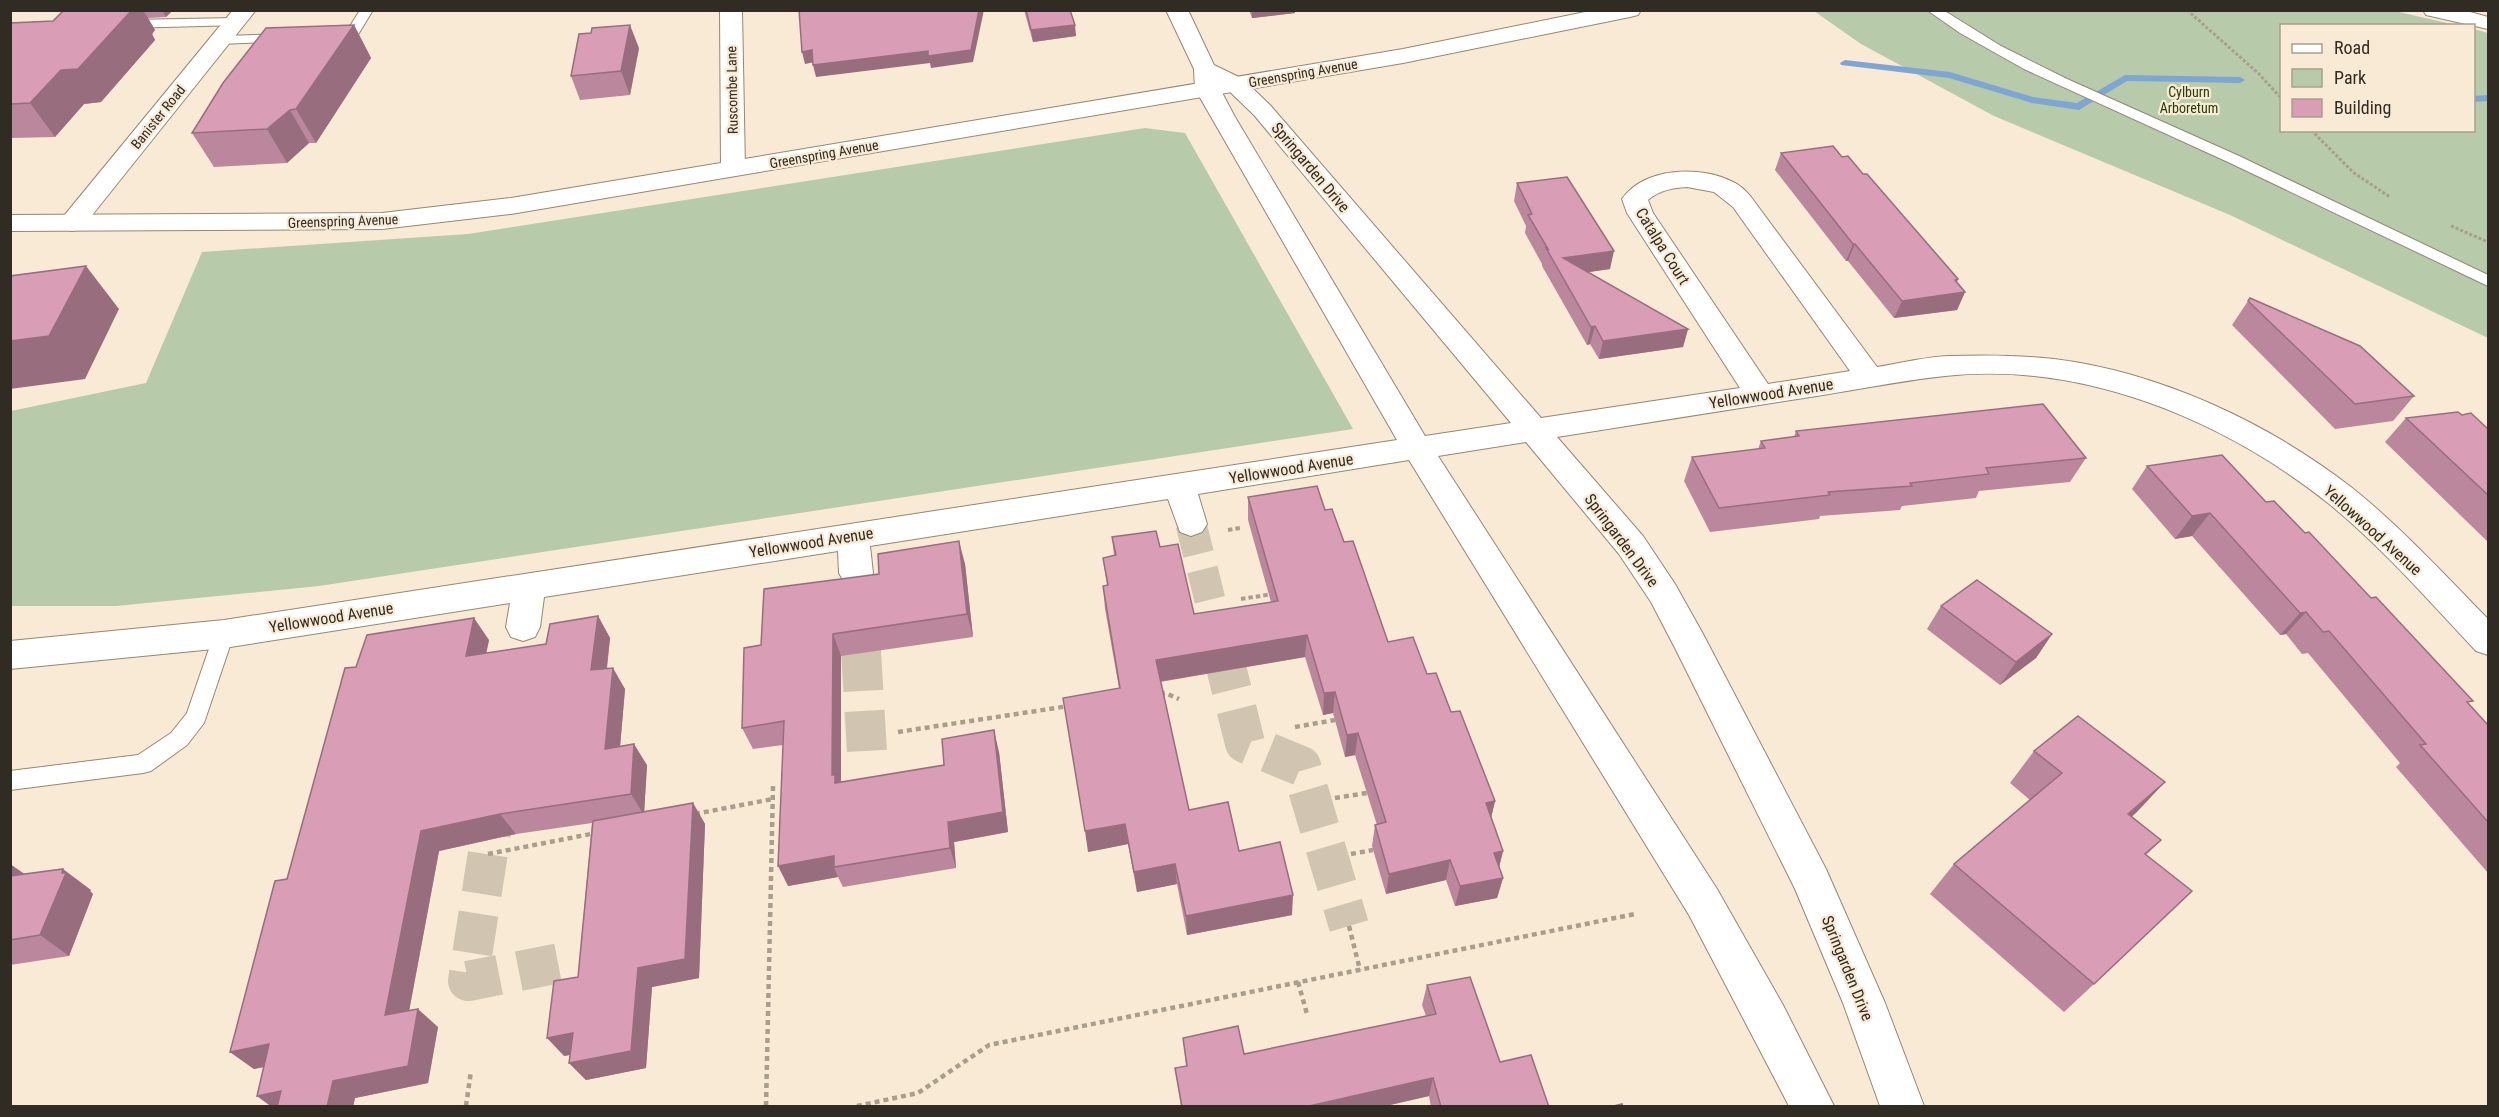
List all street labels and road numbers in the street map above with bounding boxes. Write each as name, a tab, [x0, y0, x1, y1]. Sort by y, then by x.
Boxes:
street label: Ruscombe Lane	[723, 45, 741, 134]
street label: Greenspring Avenue	[1247, 55, 1359, 90]
street label: Banister Road	[128, 82, 188, 152]
street label: Springarden Drive	[1267, 118, 1354, 216]
street label: Greenspring Avenue	[768, 136, 880, 171]
street label: Catalpa Court	[1632, 204, 1694, 288]
street label: Greenspring Avenue	[288, 211, 399, 231]
street label: Yellowwood Avenue	[1708, 374, 1834, 413]
street label: Yellowwood Avenue	[1228, 449, 1354, 488]
street label: Yellowwood Avenue	[2320, 481, 2426, 579]
street label: Springarden Drive	[1580, 490, 1663, 591]
street label: Yellowwood Avenue	[748, 523, 874, 562]
street label: Yellowwood Avenue	[268, 598, 394, 637]
street label: Springarden Drive	[1818, 913, 1877, 1023]

